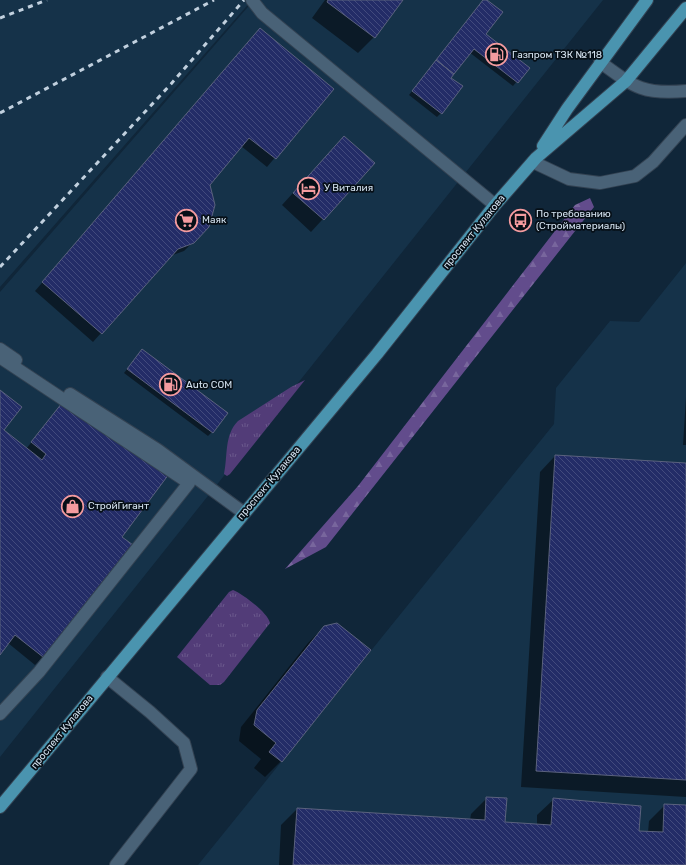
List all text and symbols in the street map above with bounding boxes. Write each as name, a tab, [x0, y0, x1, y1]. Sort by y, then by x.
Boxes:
fuel station icon: Газпром ТЗК №118	[484, 42, 510, 68]
place label: Газпром ТЗК №118	[512, 49, 602, 61]
hotel icon: У Виталия	[295, 175, 321, 201]
place label: У Виталия	[324, 182, 373, 194]
street label: проспект Кулакова	[440, 192, 508, 272]
supermarket icon: Маяк	[173, 207, 199, 233]
bus stop icon: По требованию (Стройматериалы)	[507, 207, 533, 233]
place label: По требованию (Стройматериалы)	[536, 208, 625, 232]
place label: Маяк	[202, 214, 227, 226]
fuel station icon: Auto COM	[158, 372, 184, 398]
place label: Auto COM	[186, 379, 232, 391]
street label: проспект Кулакова	[235, 444, 303, 522]
shop icon: СтройГигант	[60, 493, 86, 519]
place label: СтройГигант	[88, 500, 149, 512]
street label: проспект Кулакова	[28, 692, 96, 772]

